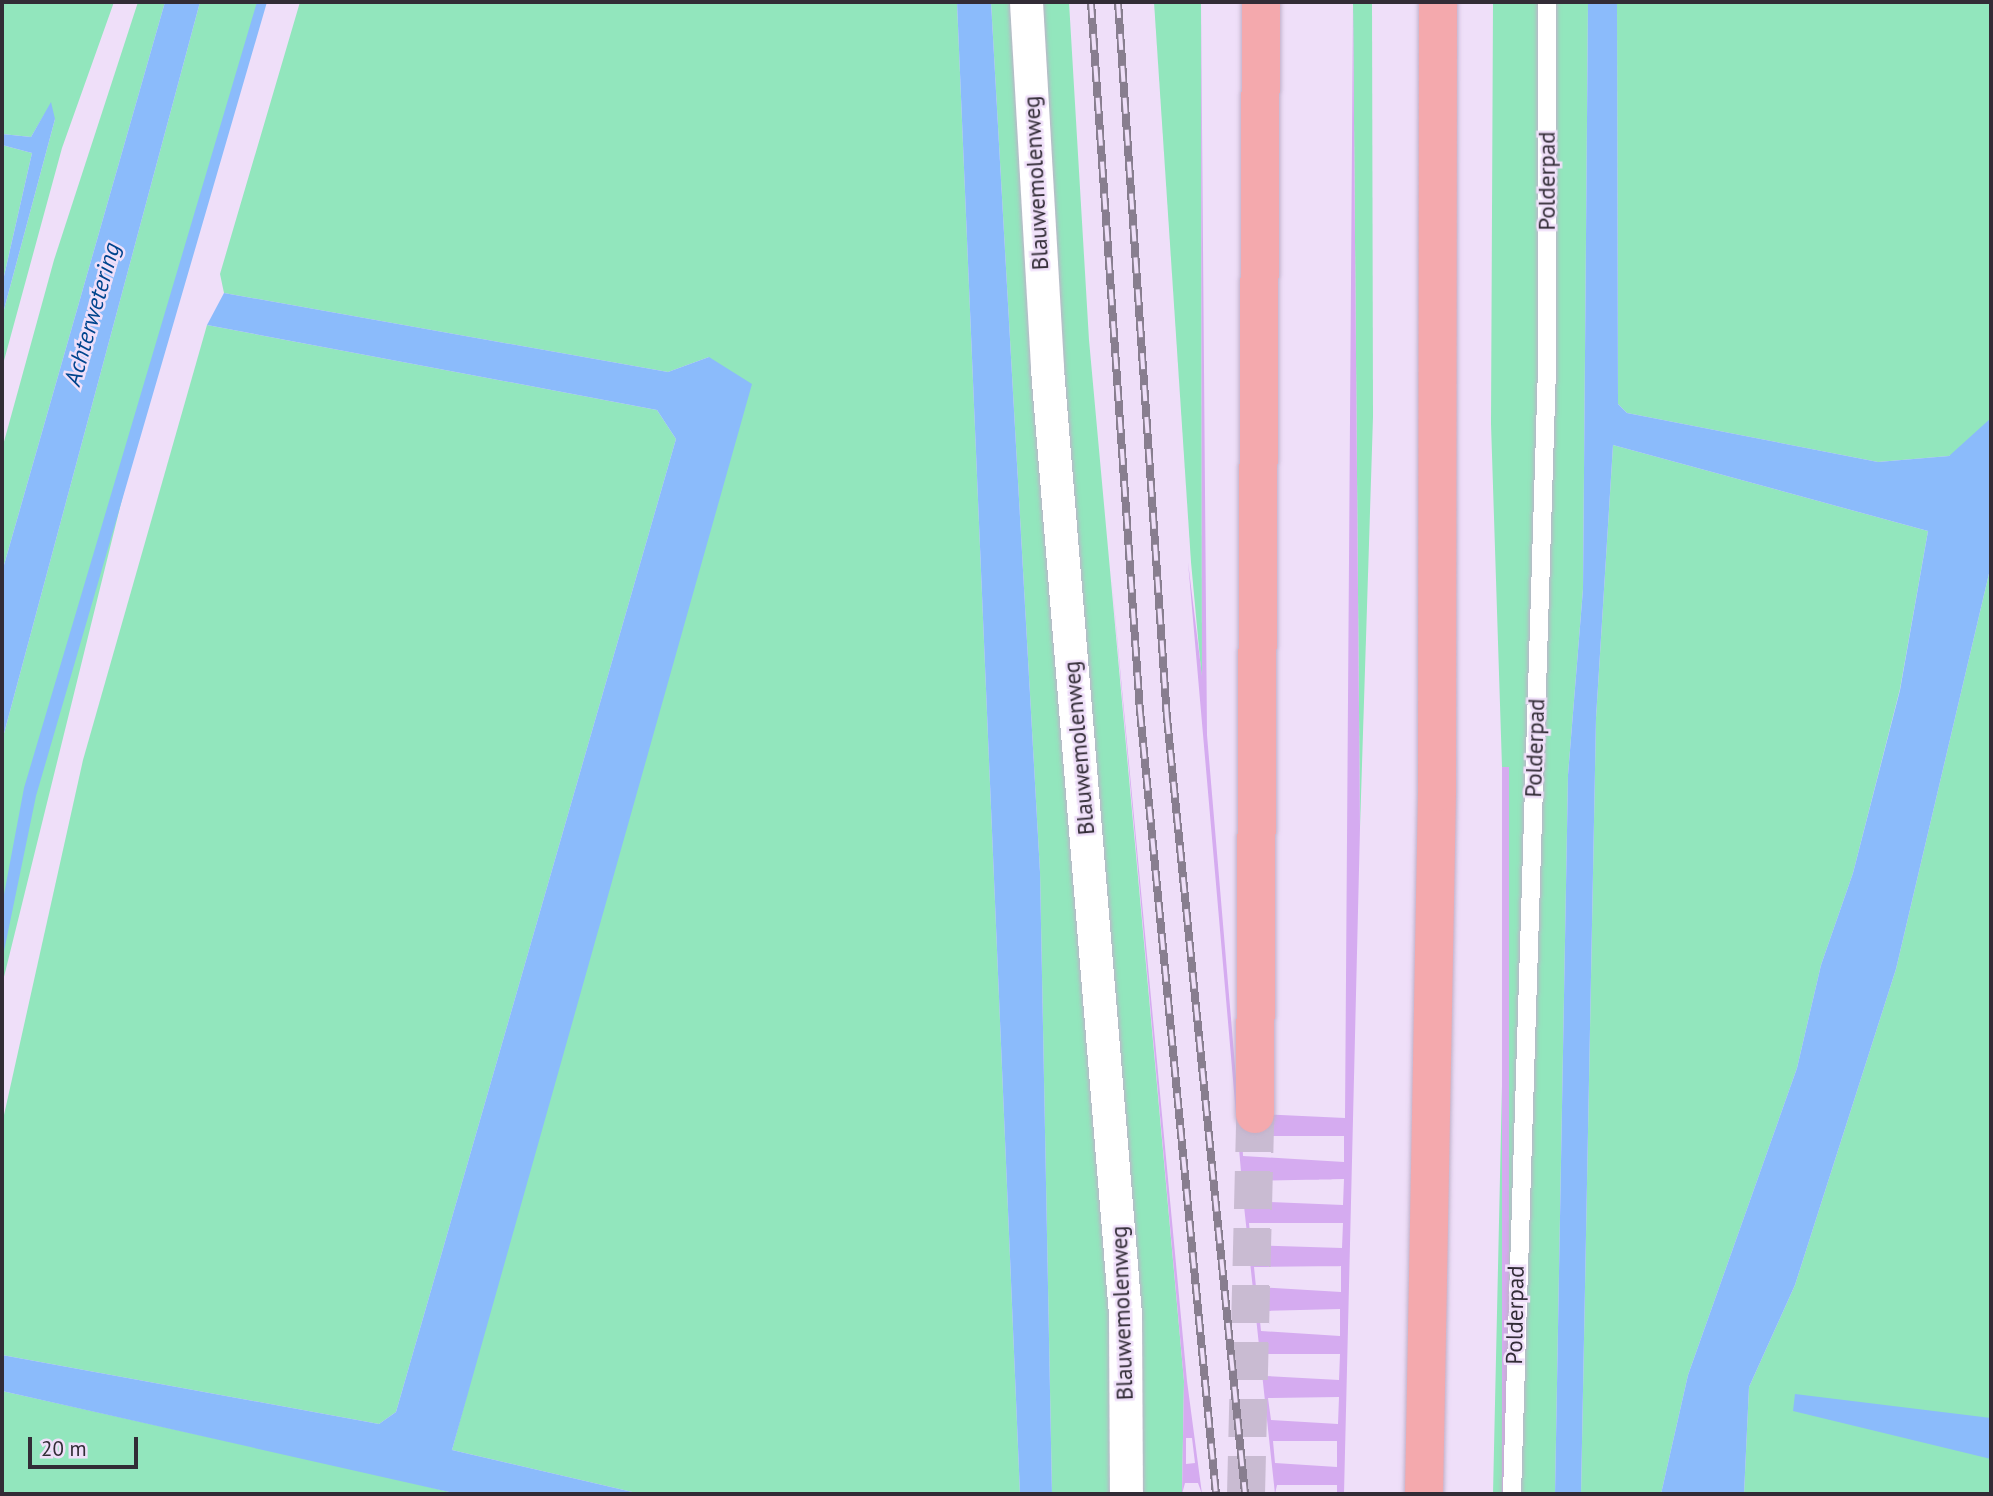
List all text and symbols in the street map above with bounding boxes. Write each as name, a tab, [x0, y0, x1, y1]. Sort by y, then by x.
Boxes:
street label: Blauwemolenweg	[1018, 95, 1054, 271]
street label: Polderpad	[1533, 131, 1561, 231]
water label: Achterwetering	[58, 239, 126, 389]
street label: Blauwemolenweg	[1058, 660, 1100, 836]
street label: Polderpad	[1519, 698, 1551, 798]
street label: Blauwemolenweg	[1105, 1225, 1139, 1401]
street label: Polderpad	[1500, 1265, 1530, 1365]
scale bar	[32, 1422, 142, 1466]
text: 20 m	[41, 1435, 87, 1462]

